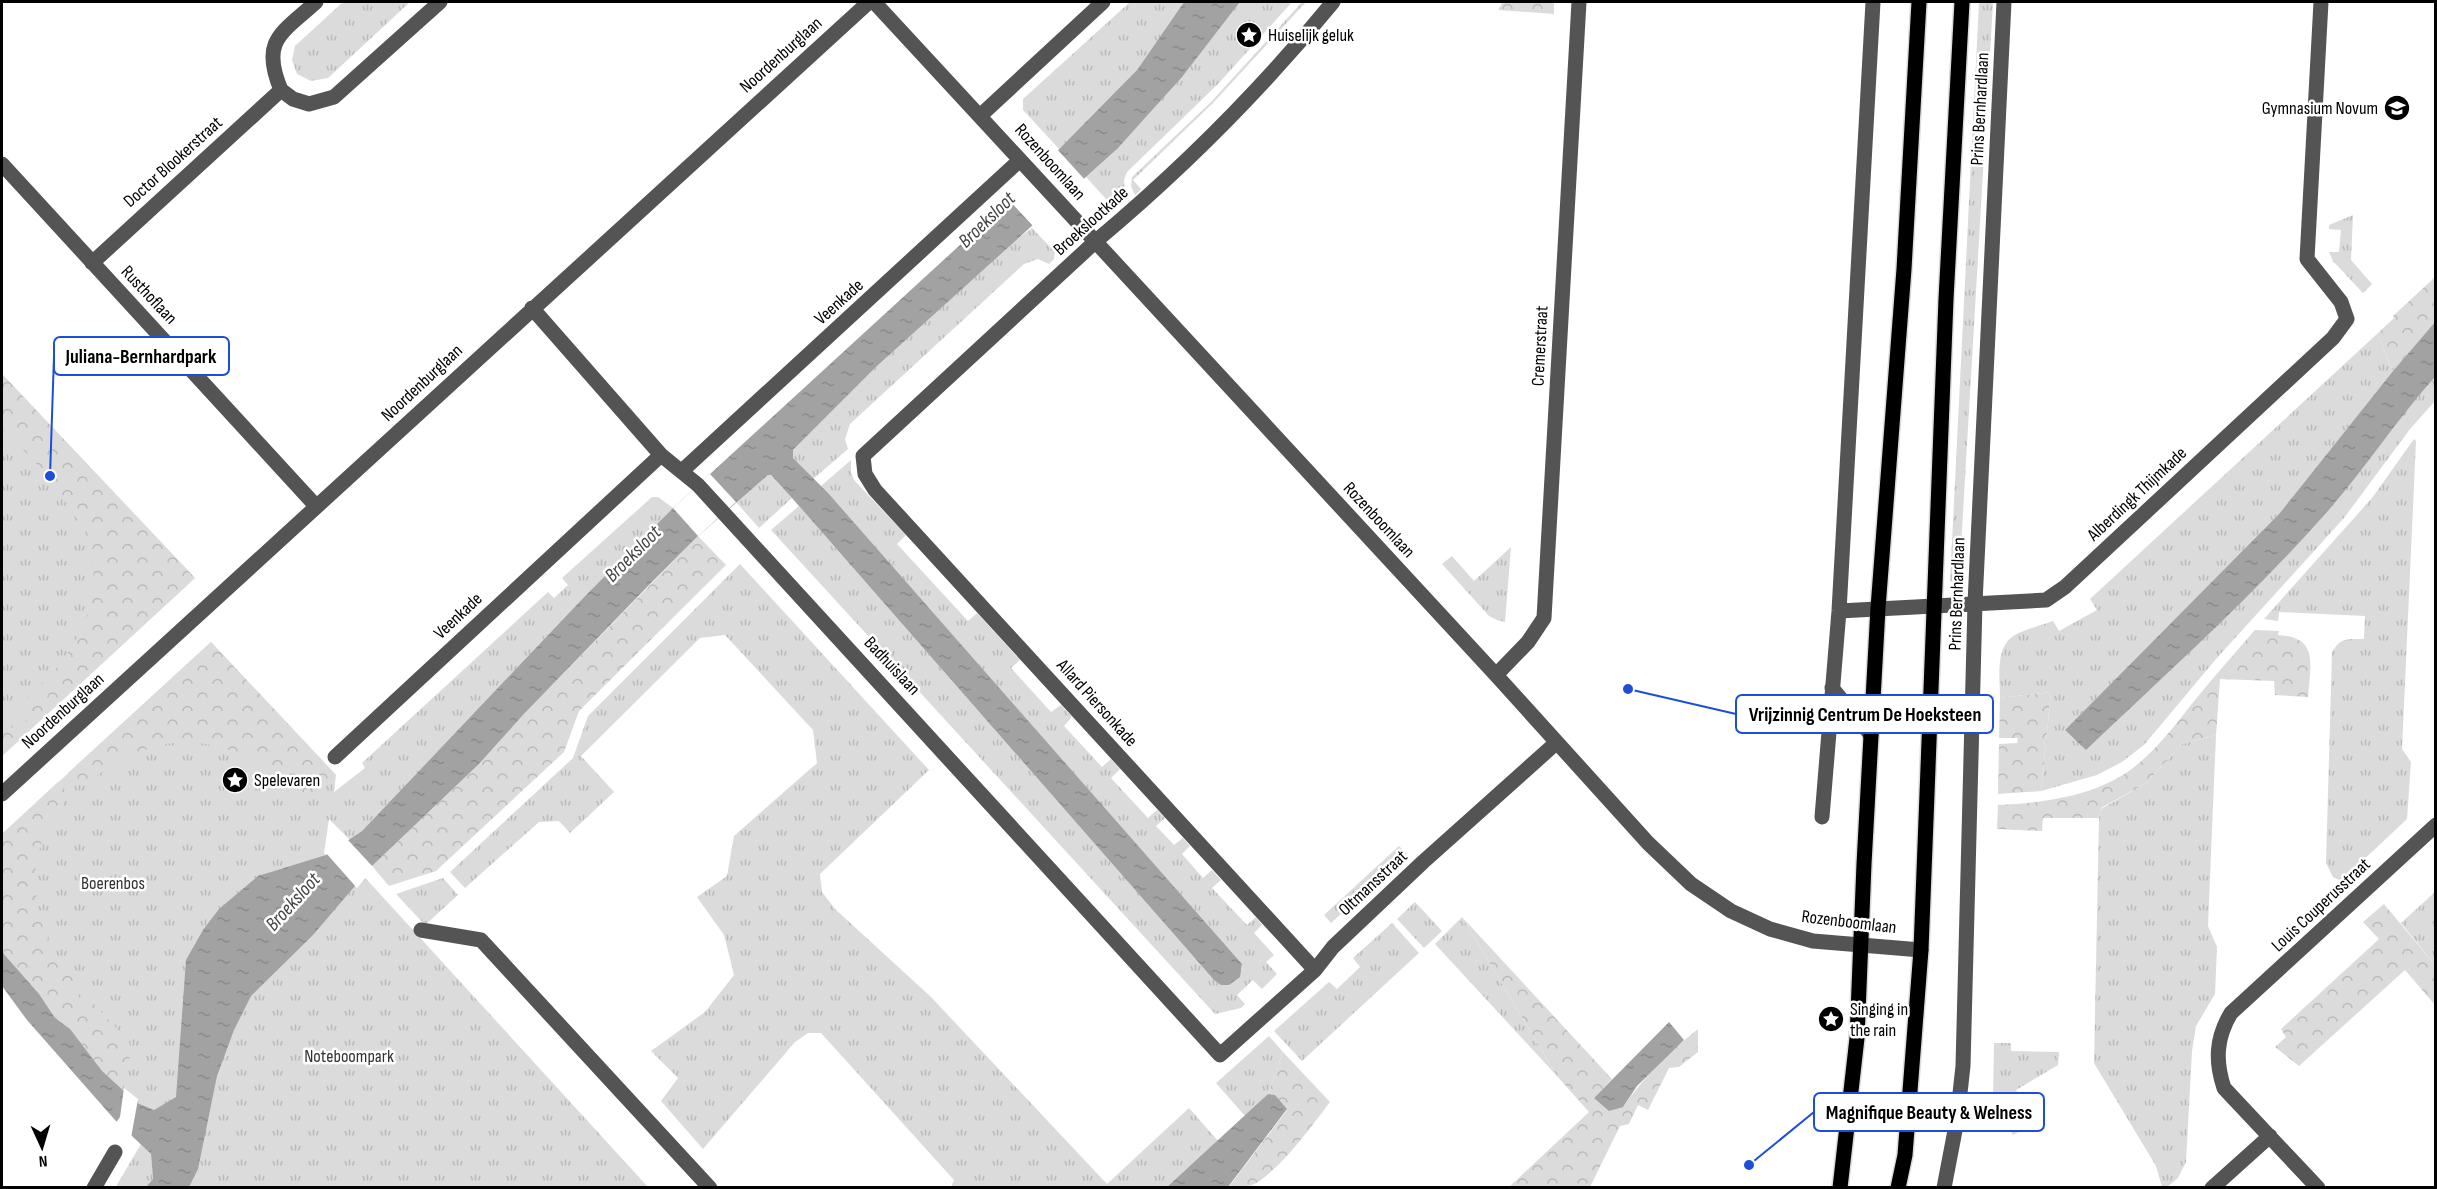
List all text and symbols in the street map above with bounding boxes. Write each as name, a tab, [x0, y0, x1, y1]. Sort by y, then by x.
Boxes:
street label: Noordenburglaan	[736, 13, 826, 97]
place icon: Huiselijk geluk	[1234, 20, 1264, 50]
place label: Huiselijk geluk	[1268, 25, 1354, 46]
street label: Prins Bernhardlaan	[1967, 52, 1993, 166]
school or university icon: Gymnasium Novum	[2382, 93, 2412, 123]
place label: Gymnasium Novum	[2262, 98, 2378, 119]
street label: Doctor Blookerstraat	[119, 112, 227, 212]
street label: Rozenboomlaan	[1010, 120, 1090, 204]
street label: Broekslootkade	[1049, 182, 1133, 260]
water label: Broeksloot	[953, 186, 1021, 253]
street label: Rusthoflaan	[117, 261, 181, 329]
street label: Veenkade	[810, 275, 868, 329]
street label: Cremerstraat	[1527, 305, 1553, 387]
callout: Juliana-Bernhardpark	[54, 337, 229, 375]
street label: Noordenburglaan	[377, 340, 467, 426]
text: Juliana-Bernhardpark	[65, 345, 217, 369]
street label: Alberdingk Thijmkade	[2082, 443, 2191, 546]
street label: Rozenboomlaan	[1339, 478, 1419, 562]
water label: Broeksloot	[600, 520, 667, 587]
street label: Prins Bernhardlaan	[1945, 537, 1969, 651]
street label: Veenkade	[430, 588, 486, 644]
street label: Badhuislaan	[860, 632, 924, 700]
street label: Allard Piersonkade	[1052, 654, 1142, 751]
street label: Noordenburglaan	[18, 669, 108, 753]
callout: Vrijzinnig Centrum De Hoeksteen	[1736, 695, 1993, 733]
text: Vrijzinnig Centrum De Hoeksteen	[1749, 703, 1981, 727]
place icon: Spelevaren	[220, 765, 250, 795]
place label: Spelevaren	[254, 770, 320, 791]
street label: Oltmansstraat	[1334, 846, 1412, 920]
street label: Louis Couperusstraat	[2267, 853, 2375, 956]
water label: Broeksloot	[261, 867, 326, 936]
park label: Boerenbos	[81, 873, 145, 894]
street label: Rozenboomlaan	[1800, 906, 1898, 938]
place label: Singing in the rain	[1850, 999, 1908, 1041]
place icon: Singing in the rain	[1816, 1004, 1846, 1034]
park label: Noteboompark	[304, 1046, 394, 1067]
callout: Magnifique Beauty & Welness	[1814, 1093, 2044, 1131]
text: Magnifique Beauty & Welness	[1826, 1101, 2032, 1125]
north arrow	[12, 1117, 72, 1177]
text: N	[38, 1151, 48, 1170]

